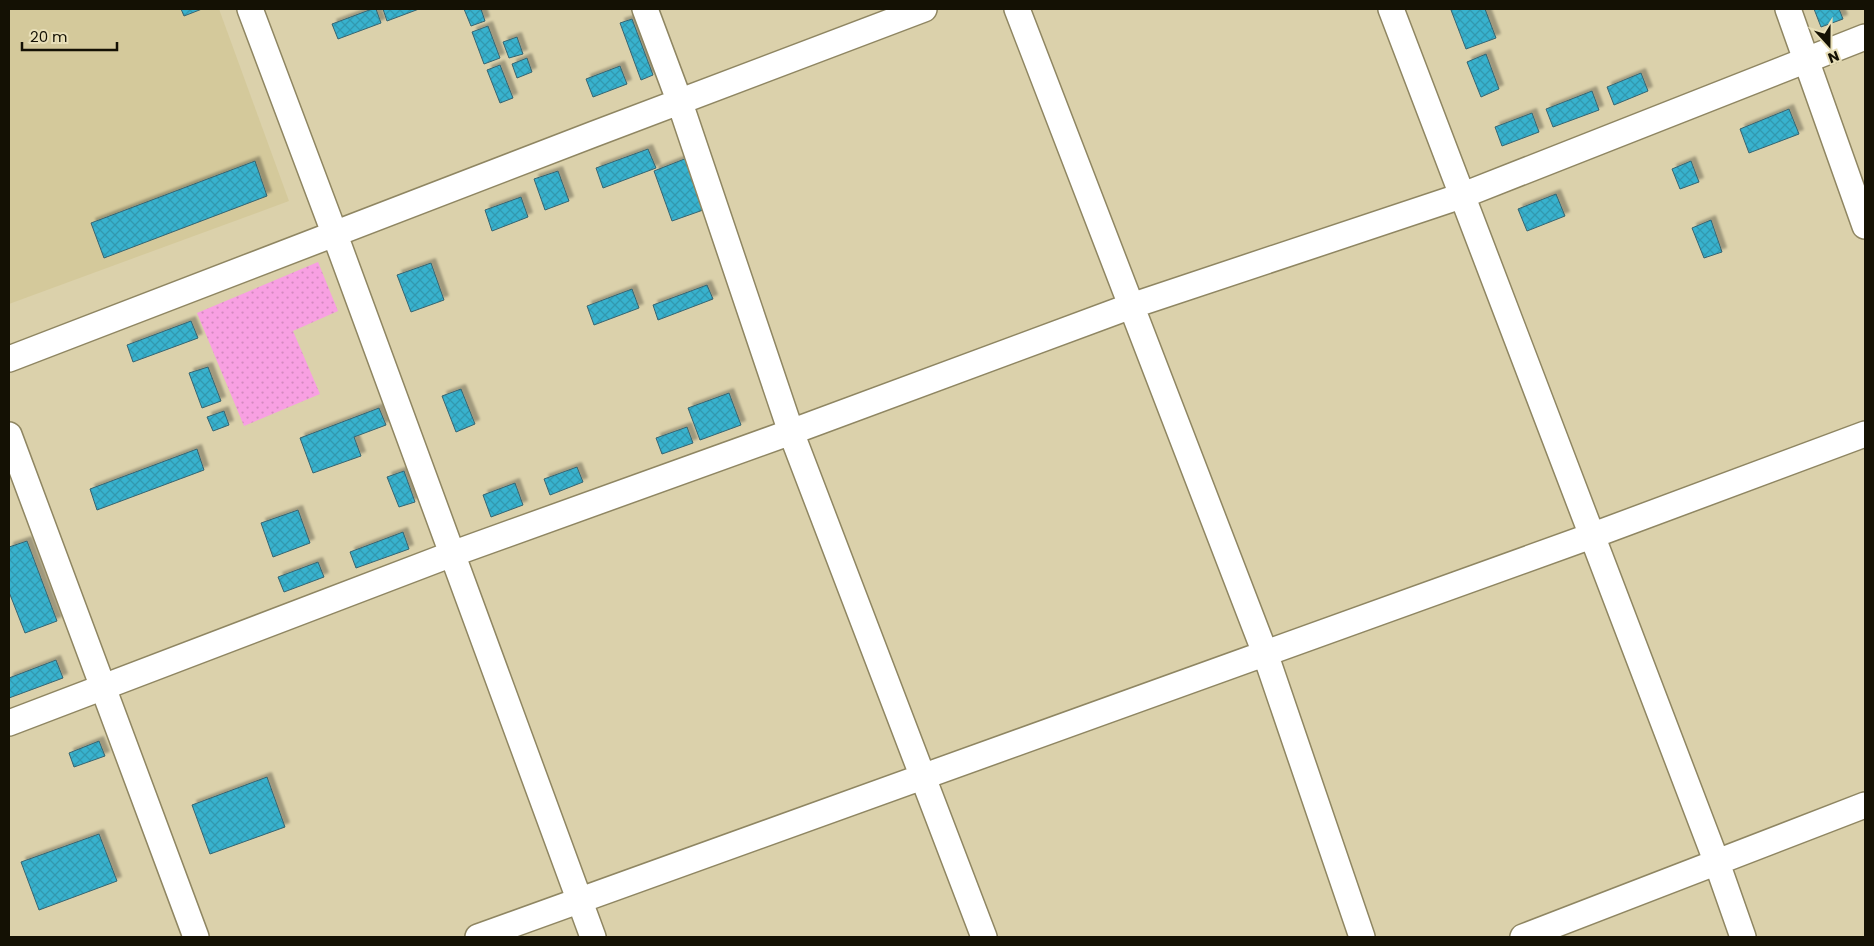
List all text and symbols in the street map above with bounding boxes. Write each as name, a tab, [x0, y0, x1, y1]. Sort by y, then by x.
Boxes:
scale bar	[22, 20, 118, 52]
north arrow	[1804, 20, 1854, 70]
text: 20 m	[30, 26, 68, 47]
text: N	[1825, 46, 1842, 68]

